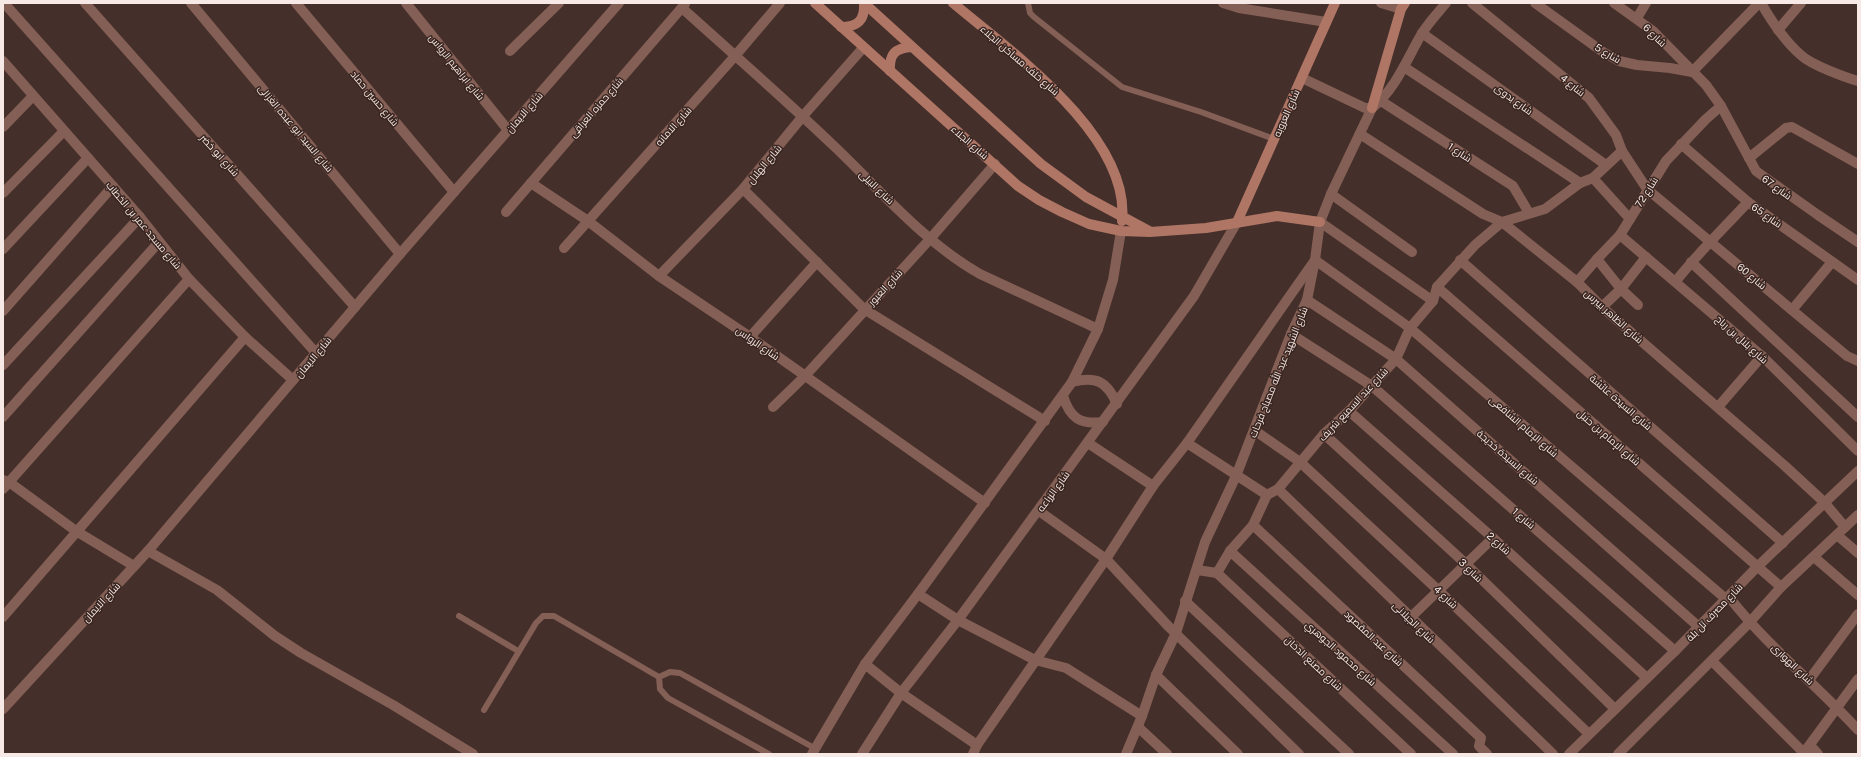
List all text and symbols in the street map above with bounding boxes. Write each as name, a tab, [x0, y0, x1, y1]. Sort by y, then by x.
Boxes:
street label: شارع 6	[1640, 21, 1669, 50]
street label: شارع خلف مساكن الجلاء	[977, 22, 1062, 98]
street label: شارع ابراهيم الرواس	[425, 32, 487, 104]
street label: شارع 5	[1592, 41, 1623, 66]
street label: شارع حسين حماد	[348, 68, 402, 129]
street label: شارع 4	[1558, 71, 1588, 99]
street label: شارع حمزه العراقى	[567, 74, 626, 140]
street label: شارع بدوى	[1492, 81, 1535, 118]
street label: شارع السيد ابو عبده الغزالى	[255, 82, 336, 175]
street label: شارع العروبه	[1270, 87, 1303, 139]
street label: شارع الايمان	[503, 89, 546, 135]
street label: شارع الامانه	[652, 104, 695, 149]
street label: شارع الجلاء	[948, 123, 991, 162]
street label: شارع ابو خضر	[197, 131, 242, 179]
street label: شارع 1	[1445, 140, 1474, 165]
street label: شارع الهلال	[744, 142, 785, 187]
street label: شارع البيلى	[856, 168, 897, 207]
street label: شارع 67	[1759, 172, 1794, 203]
street label: شارع 72	[1632, 174, 1661, 210]
street label: شارع مسجد عمر بن الخطاب	[103, 179, 184, 272]
street label: شارع 65	[1749, 200, 1785, 231]
street label: شارع 60	[1734, 260, 1769, 292]
street label: شارع العبور	[865, 266, 905, 309]
street label: شارع الظاهر بيبرس	[1582, 287, 1646, 346]
street label: شارع الشهيد عبد الله مصباح فرحات	[1245, 304, 1311, 440]
street label: شارع بلال بن رباح	[1713, 312, 1771, 366]
street label: شارع الرواس	[733, 324, 782, 363]
street label: شارع الايمان	[292, 334, 334, 381]
street label: شارع عبد السميع شريف	[1316, 365, 1391, 444]
street label: شارع السيدة عائشة	[1587, 372, 1654, 433]
street label: شارع الإمام الشافعى	[1486, 393, 1561, 461]
street label: شارع الإمام بن حنبل	[1574, 406, 1643, 469]
street label: شارع السيدة خديجة	[1474, 427, 1541, 488]
street label: شارع الزراعه	[1034, 468, 1073, 514]
street label: شارع 1	[1510, 505, 1538, 532]
street label: شارع 2	[1484, 529, 1513, 557]
street label: شارع 3	[1456, 556, 1485, 585]
street label: شارع الايمان	[80, 580, 123, 625]
street label: شارع مصرف تل بلة	[1683, 581, 1745, 644]
street label: شارع 4	[1431, 583, 1460, 612]
street label: شارع الجيلانى	[1390, 599, 1438, 646]
street label: شارع عبد المقصود	[1341, 608, 1406, 669]
street label: شارع محمود الجوهري	[1302, 618, 1379, 689]
street label: شارع مصنع الدخان	[1282, 633, 1345, 693]
street label: شارع الهوارى	[1769, 641, 1817, 688]

